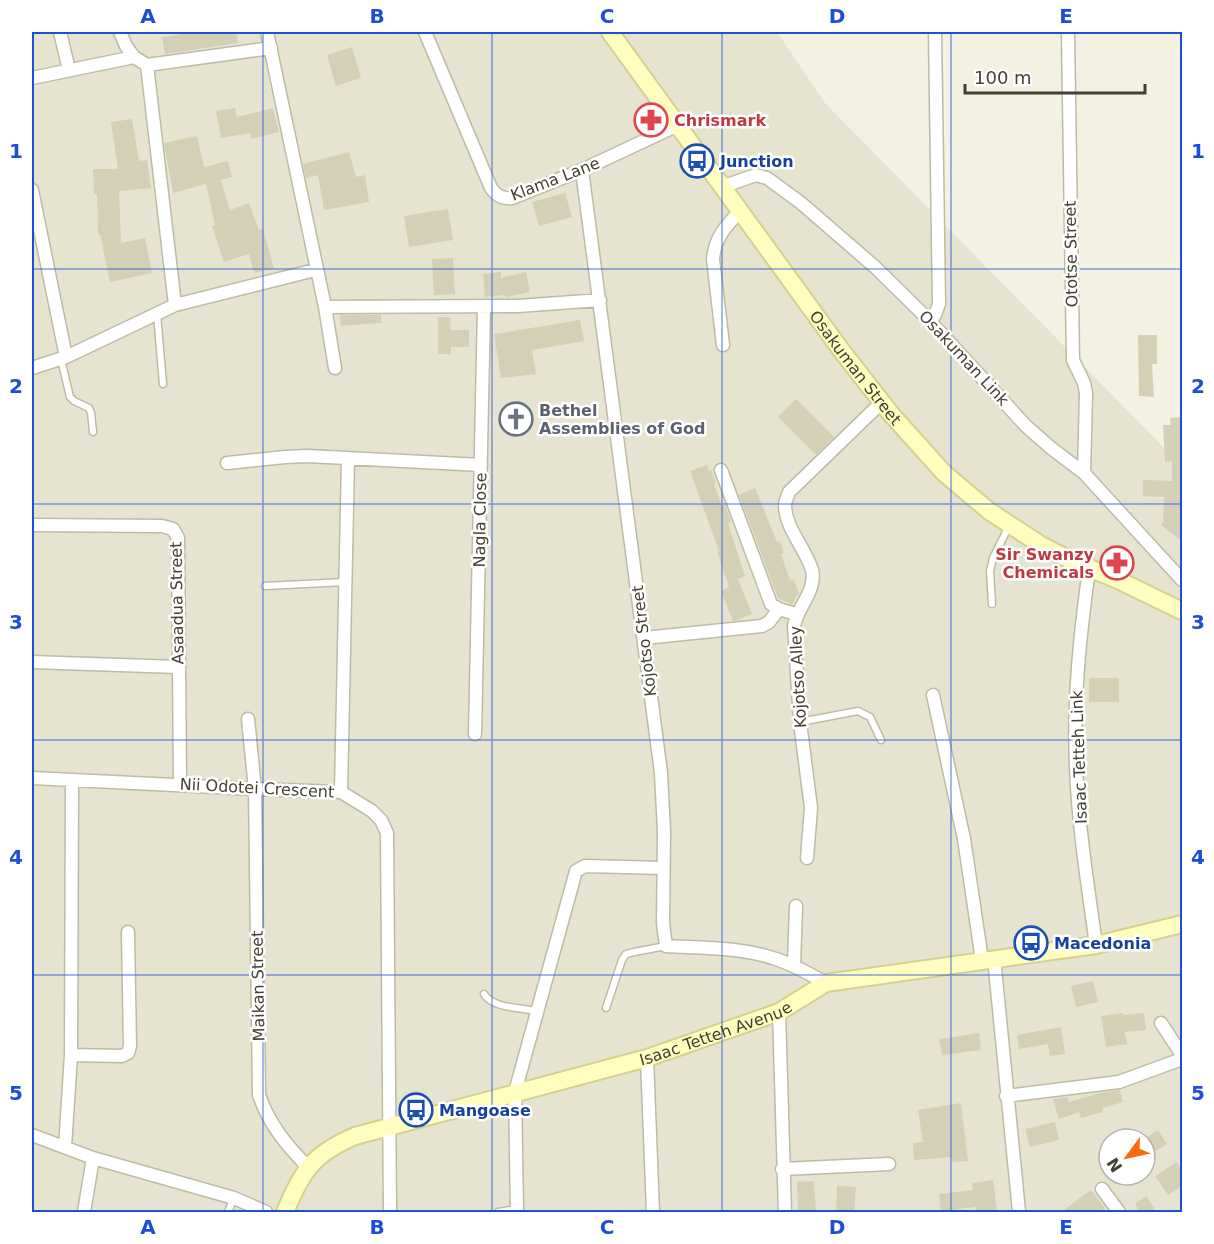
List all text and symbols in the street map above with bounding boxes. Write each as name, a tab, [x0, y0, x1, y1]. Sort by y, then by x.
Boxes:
text: A	[140, 4, 156, 28]
text: B	[369, 4, 385, 28]
text: C	[600, 4, 614, 28]
text: D	[829, 4, 845, 28]
text: E	[1059, 4, 1073, 28]
scale bar	[965, 57, 1145, 95]
text: 100 m	[974, 67, 1032, 88]
pharmacy icon: Chrismark	[633, 102, 669, 138]
place label: Chrismark	[674, 111, 766, 130]
text: 1	[9, 139, 23, 163]
text: 1	[1191, 139, 1205, 163]
bus stop icon: Junction	[679, 143, 715, 179]
place label: Junction	[719, 152, 794, 171]
street label: Klama Lane	[508, 153, 602, 205]
street label: Ototse Street	[1061, 200, 1081, 308]
street label: Osakuman Street	[806, 307, 906, 429]
street label: Osakuman Link	[915, 307, 1013, 410]
text: 2	[9, 374, 23, 398]
text: 2	[1191, 374, 1205, 398]
church icon: Bethel Assemblies of God	[498, 401, 534, 437]
place label: Bethel Assemblies of God	[539, 401, 705, 438]
street label: Nagla Close	[470, 472, 490, 568]
street label: Asaadua Street	[166, 541, 188, 665]
place label: Sir Swanzy Chemicals	[995, 545, 1095, 582]
pharmacy icon: Sir Swanzy Chemicals	[1099, 545, 1135, 581]
street label: Kojotso Street	[628, 584, 660, 698]
text: 3	[9, 610, 23, 634]
text: 3	[1191, 610, 1205, 634]
street label: Kojotso Alley	[786, 625, 810, 729]
street label: Isaac Tetteh Link	[1067, 689, 1091, 824]
street label: Nii Odotei Crescent	[179, 774, 335, 802]
text: 4	[9, 845, 23, 869]
text: 4	[1191, 845, 1205, 869]
bus stop icon: Macedonia	[1013, 925, 1049, 961]
street label: Maikan Street	[248, 930, 268, 1042]
place label: Macedonia	[1054, 934, 1151, 953]
street label: Isaac Tetteh Avenue	[637, 997, 795, 1069]
text: 5	[9, 1081, 23, 1105]
text: 5	[1191, 1081, 1205, 1105]
bus stop icon: Mangoase	[398, 1092, 434, 1128]
place label: Mangoase	[439, 1101, 531, 1120]
north arrow	[1097, 1127, 1157, 1187]
text: N	[1103, 1154, 1126, 1176]
text: A	[140, 1215, 156, 1239]
text: B	[369, 1215, 385, 1239]
text: C	[600, 1215, 614, 1239]
text: D	[829, 1215, 845, 1239]
text: E	[1059, 1215, 1073, 1239]

